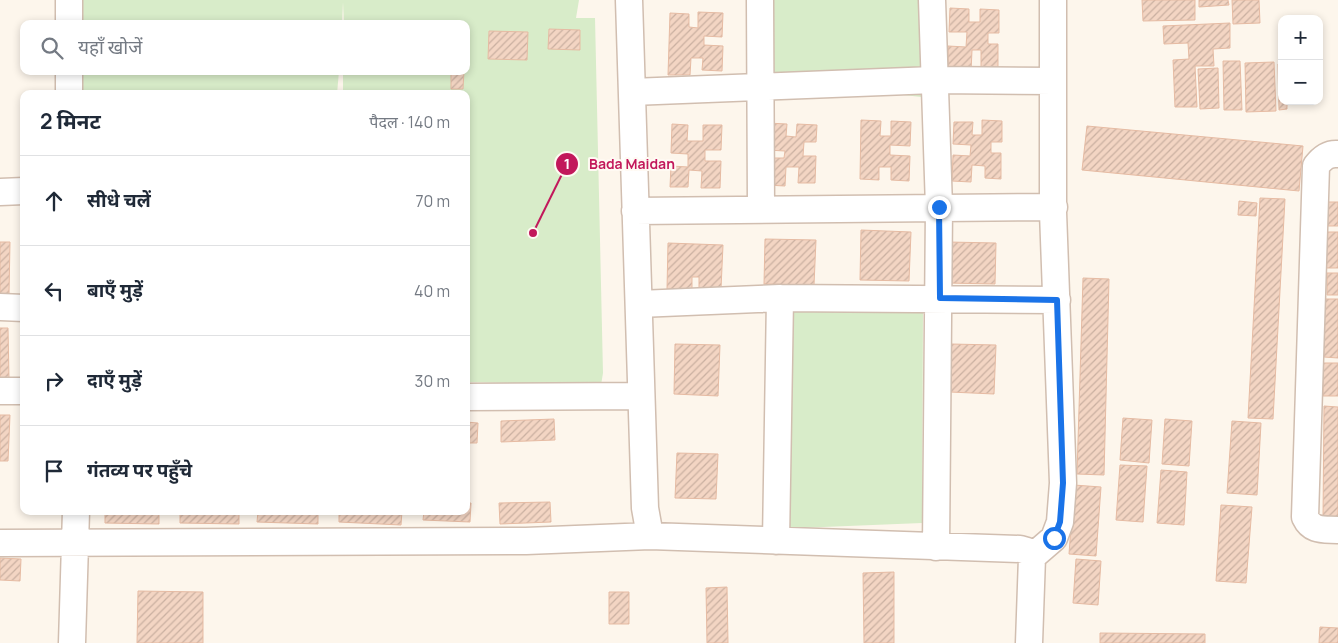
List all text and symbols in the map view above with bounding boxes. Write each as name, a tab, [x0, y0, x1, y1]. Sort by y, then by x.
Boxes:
map controls	[1278, 15, 1323, 105]
button: +	[1278, 15, 1323, 60]
search box	[20, 20, 470, 75]
icon: search	[38, 34, 66, 62]
text: यहाँ खोजें	[78, 34, 142, 60]
button: −	[1278, 60, 1323, 105]
text: 2 मिनट	[40, 107, 101, 135]
text: पैदल · 140 m	[369, 111, 450, 133]
callout: Bada Maidan	[554, 149, 685, 178]
text: 1	[564, 153, 570, 174]
text: Bada Maidan	[589, 154, 675, 173]
icon: ahead	[40, 187, 68, 215]
text: सीधे चलें	[87, 187, 151, 213]
text: 70 m	[415, 190, 450, 212]
route end	[928, 196, 951, 219]
icon: left	[40, 277, 68, 305]
text: बाएँ मुड़ें	[87, 277, 143, 303]
text: 40 m	[414, 280, 450, 302]
icon: right	[40, 367, 68, 395]
text: दाएँ मुड़ें	[87, 367, 142, 393]
text: 30 m	[415, 370, 450, 392]
icon: arrive	[40, 457, 68, 485]
text: गंतव्य पर पहुँचे	[87, 457, 192, 483]
route start	[1043, 527, 1066, 550]

